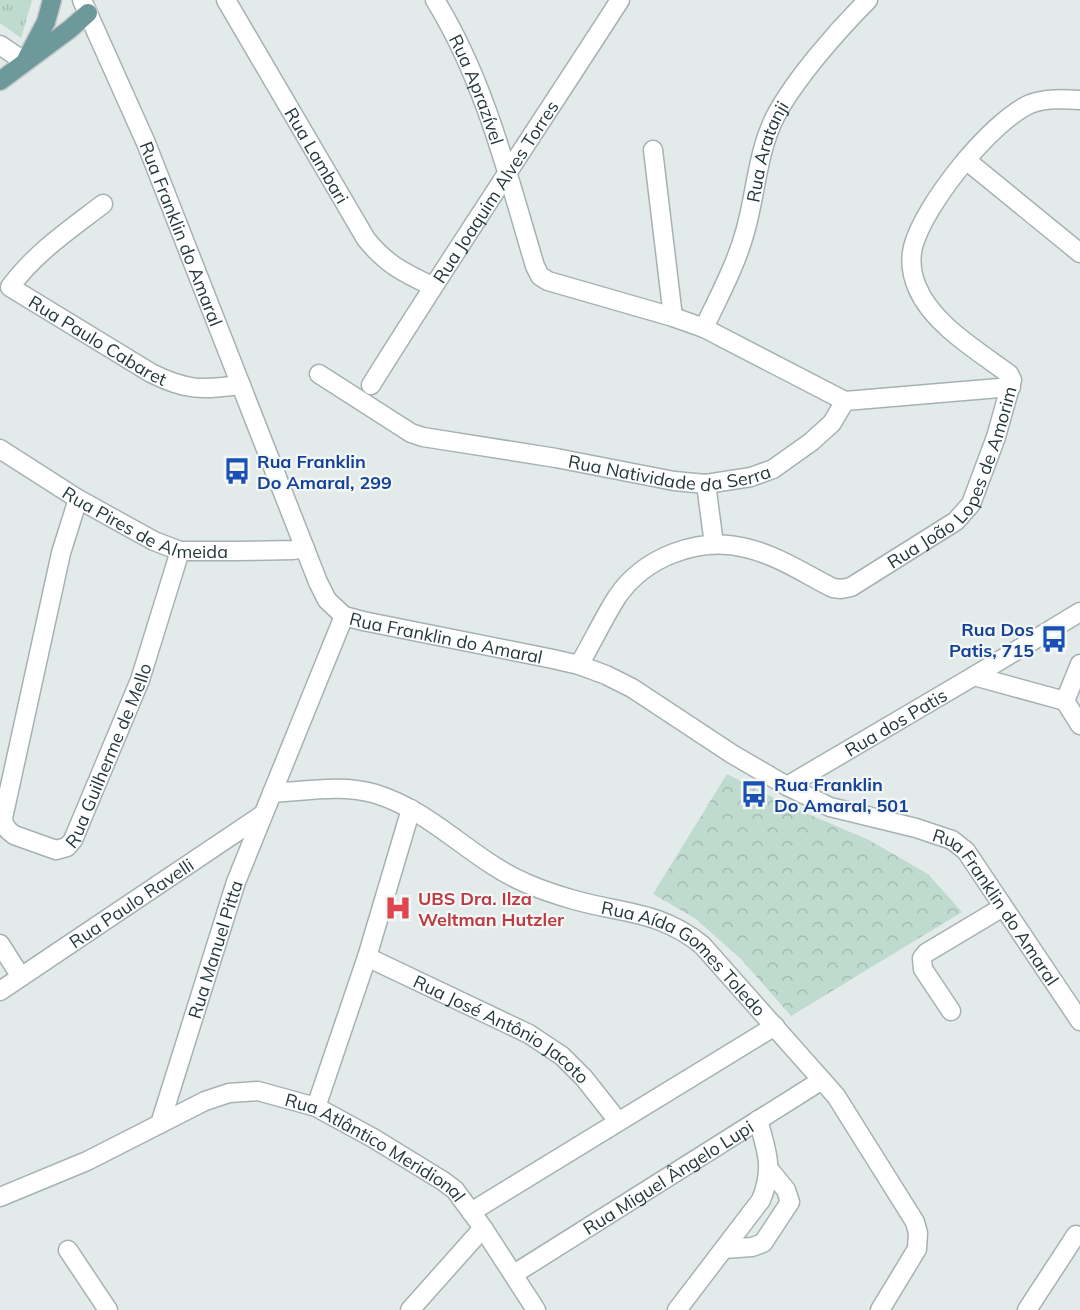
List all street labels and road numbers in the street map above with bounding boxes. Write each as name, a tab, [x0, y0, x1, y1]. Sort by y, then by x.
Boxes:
street label: Rua Aprazível	[445, 30, 509, 147]
street label: Rua Joaquim Alves Torres	[427, 96, 563, 287]
street label: Rua Aratanji	[741, 96, 793, 204]
street label: Rua Lambari	[280, 103, 354, 207]
street label: Rua Franklin do Amaral	[135, 138, 228, 329]
street label: Rua Paulo Cabaret	[25, 290, 170, 390]
street label: Rua João Lopes de Amorim	[883, 384, 1021, 573]
street label: Rua Natividade da Serra	[566, 449, 774, 496]
street label: Rua Pires de Almeida	[58, 481, 228, 563]
street label: Rua Franklin do Amaral	[347, 606, 545, 668]
street label: Rua Guilherme de Mello	[60, 660, 156, 853]
street label: Rua dos Patis	[840, 683, 951, 761]
street label: Rua Franklin do Amaral	[930, 823, 1064, 990]
street label: Rua Paulo Ravelli	[64, 853, 198, 953]
street label: Rua Manuel Pitta	[182, 877, 247, 1021]
street label: Rua Aída Gomes Toledo	[599, 895, 771, 1021]
street label: Rua José Antônio Jacoto	[410, 969, 594, 1088]
street label: Rua Atlântico Meridional	[283, 1088, 471, 1206]
street label: Rua Miguel Ângelo Lupi	[579, 1115, 757, 1239]

